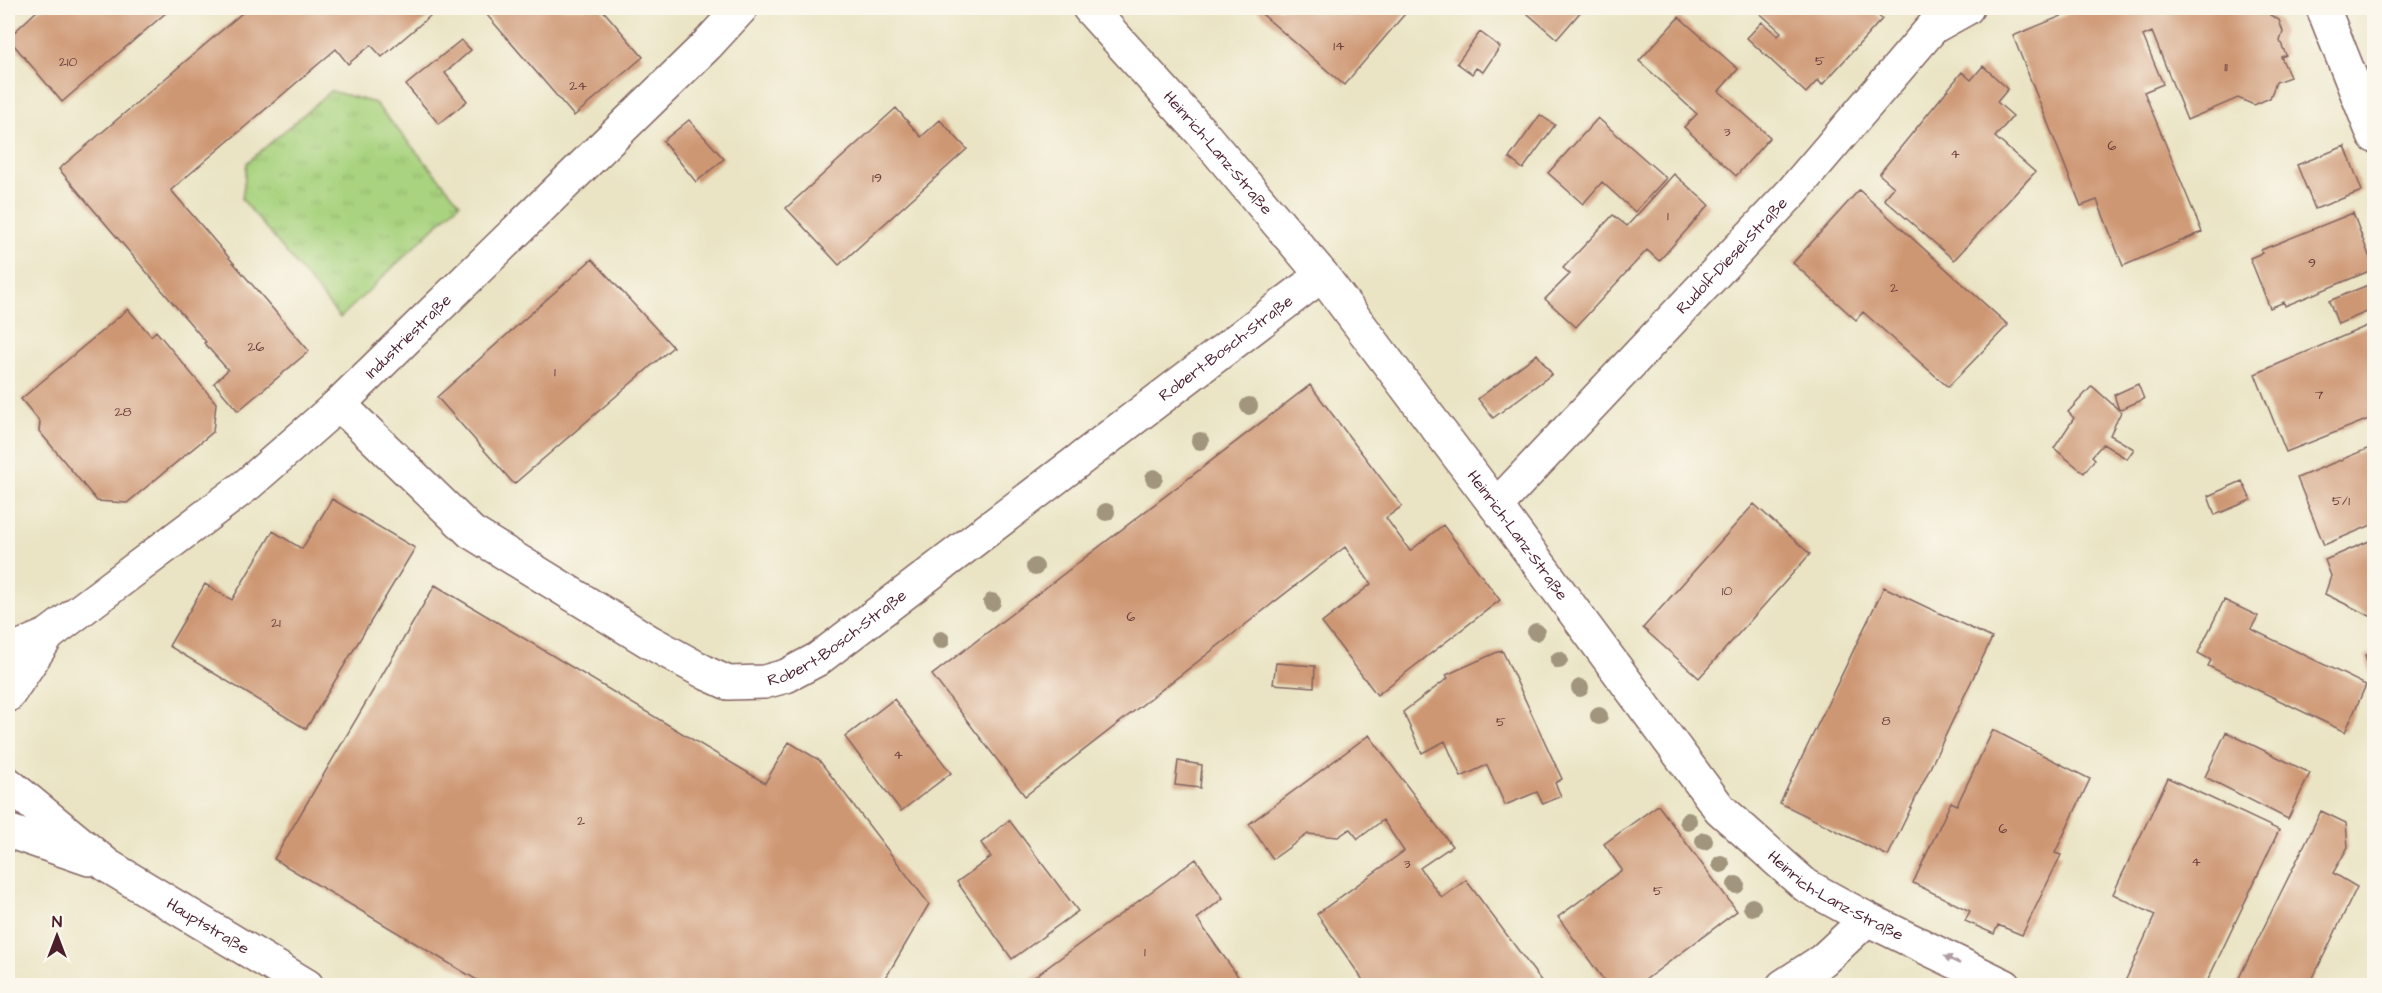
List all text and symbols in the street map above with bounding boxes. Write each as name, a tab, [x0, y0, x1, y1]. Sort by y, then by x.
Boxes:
house number: 14	[1333, 36, 1345, 56]
house number: 5	[1815, 51, 1825, 71]
house number: 210	[59, 52, 77, 72]
house number: 11	[2224, 57, 2228, 77]
house number: 24	[569, 76, 587, 96]
street label: Heinrich-Lanz-Straße	[1158, 86, 1278, 220]
house number: 3	[1723, 122, 1731, 142]
house number: 6	[2108, 136, 2117, 156]
house number: 4	[1950, 144, 1960, 164]
house number: 19	[872, 168, 882, 188]
street label: Rudolf-Diesel-Straße	[1671, 192, 1793, 319]
house number: 1	[1667, 206, 1669, 226]
house number: 9	[2308, 253, 2316, 273]
house number: 2	[1890, 278, 1898, 298]
street label: Industriestraße	[360, 289, 457, 384]
street label: Robert-Bosch-Straße	[1154, 290, 1298, 407]
house number: 26	[248, 337, 265, 357]
house number: 1	[554, 362, 556, 382]
house number: 7	[2315, 385, 2324, 405]
house number: 28	[114, 402, 132, 422]
street label: Heinrich-Lanz-Straße	[1462, 466, 1573, 605]
house number: 5/1	[2332, 491, 2350, 511]
house number: 10	[1722, 581, 1732, 601]
street label: Robert-Bosch-Straße	[765, 584, 911, 692]
house number: 6	[1127, 607, 1136, 627]
house number: 21	[271, 613, 281, 633]
house number: 8	[1881, 711, 1891, 731]
house number: 5	[1496, 712, 1506, 732]
house number: 4	[893, 745, 903, 765]
house number: 2	[577, 811, 585, 831]
house number: 6	[1999, 819, 2008, 839]
street label: Heinrich-Lanz-Straße	[1763, 846, 1907, 946]
house number: 4	[2191, 852, 2201, 872]
house number: 3	[1403, 854, 1411, 874]
house number: 5	[1653, 881, 1663, 901]
street label: Hauptstraße	[162, 893, 254, 960]
north arrow	[27, 906, 87, 966]
text: N	[52, 911, 62, 933]
house number: 1	[1144, 942, 1146, 962]
one-way arrow	[1944, 956, 1961, 965]

